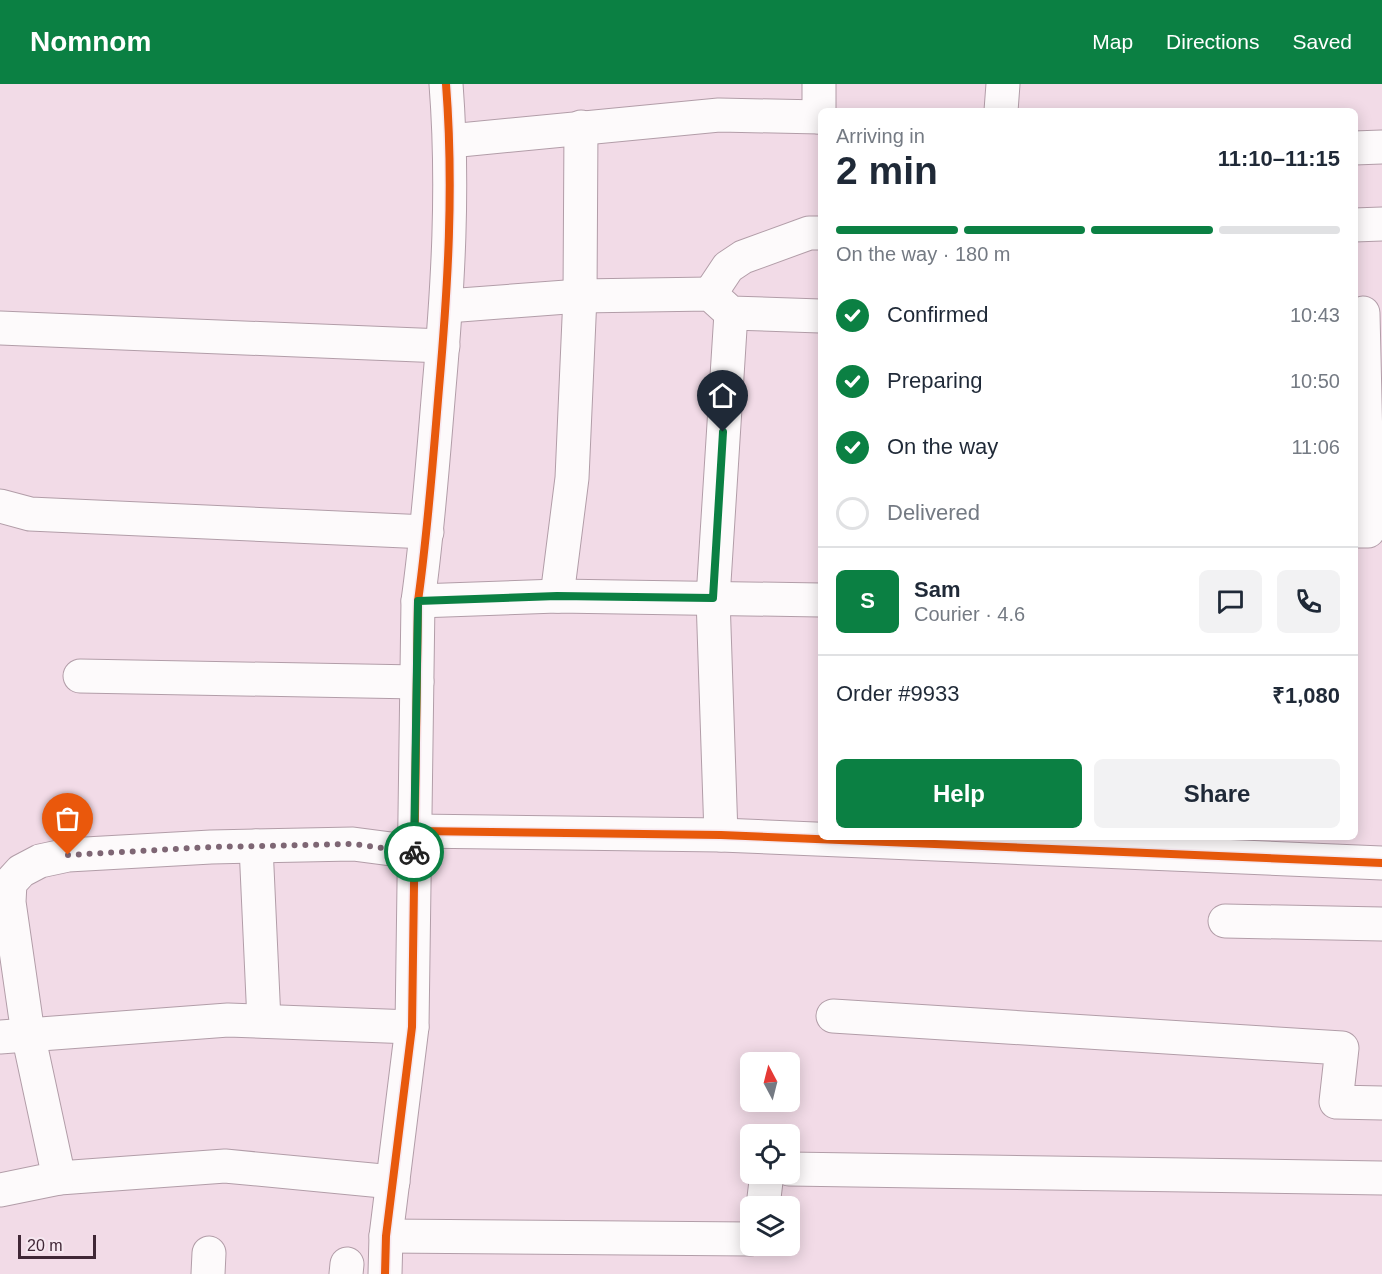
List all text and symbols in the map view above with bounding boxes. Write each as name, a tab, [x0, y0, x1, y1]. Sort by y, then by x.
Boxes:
text: Nomnom	[30, 26, 151, 57]
text: Map	[1092, 30, 1133, 53]
text: Directions	[1166, 30, 1259, 53]
text: Saved	[1292, 30, 1352, 53]
text: Arriving in	[836, 125, 925, 147]
text: 11:10–11:15	[1218, 146, 1340, 171]
text: 2 min	[836, 149, 938, 192]
text: On the way · 180 m	[836, 243, 1011, 265]
icon: check	[836, 299, 869, 332]
text: Confirmed	[887, 302, 988, 327]
text: 10:43	[1290, 304, 1340, 326]
icon: check	[836, 365, 869, 398]
text: Preparing	[887, 368, 982, 393]
pin	[697, 370, 748, 432]
text: 10:50	[1290, 370, 1340, 392]
icon: home	[706, 379, 739, 412]
icon: check	[836, 431, 869, 464]
text: On the way	[887, 434, 998, 459]
text: 11:06	[1291, 436, 1340, 458]
text: Delivered	[887, 500, 980, 525]
button: chat	[1199, 570, 1262, 633]
button: phone	[1277, 570, 1340, 633]
text: Sam	[914, 577, 960, 602]
text: S	[860, 588, 875, 613]
text: Courier · 4.6	[914, 603, 1025, 625]
text: Order #9933	[836, 681, 960, 706]
text: ₹1,080	[1272, 683, 1340, 708]
button: Help	[836, 759, 1082, 828]
button: Share	[1094, 759, 1340, 828]
pin	[42, 793, 93, 855]
icon: bag	[51, 802, 84, 835]
courier	[384, 822, 444, 882]
icon: bike	[398, 836, 431, 869]
north arrow	[740, 1052, 800, 1112]
map controls	[740, 1052, 800, 1256]
button: locate	[740, 1124, 800, 1184]
button: layers	[740, 1196, 800, 1256]
scale bar	[18, 1232, 96, 1260]
text: 20 m	[27, 1237, 63, 1254]

